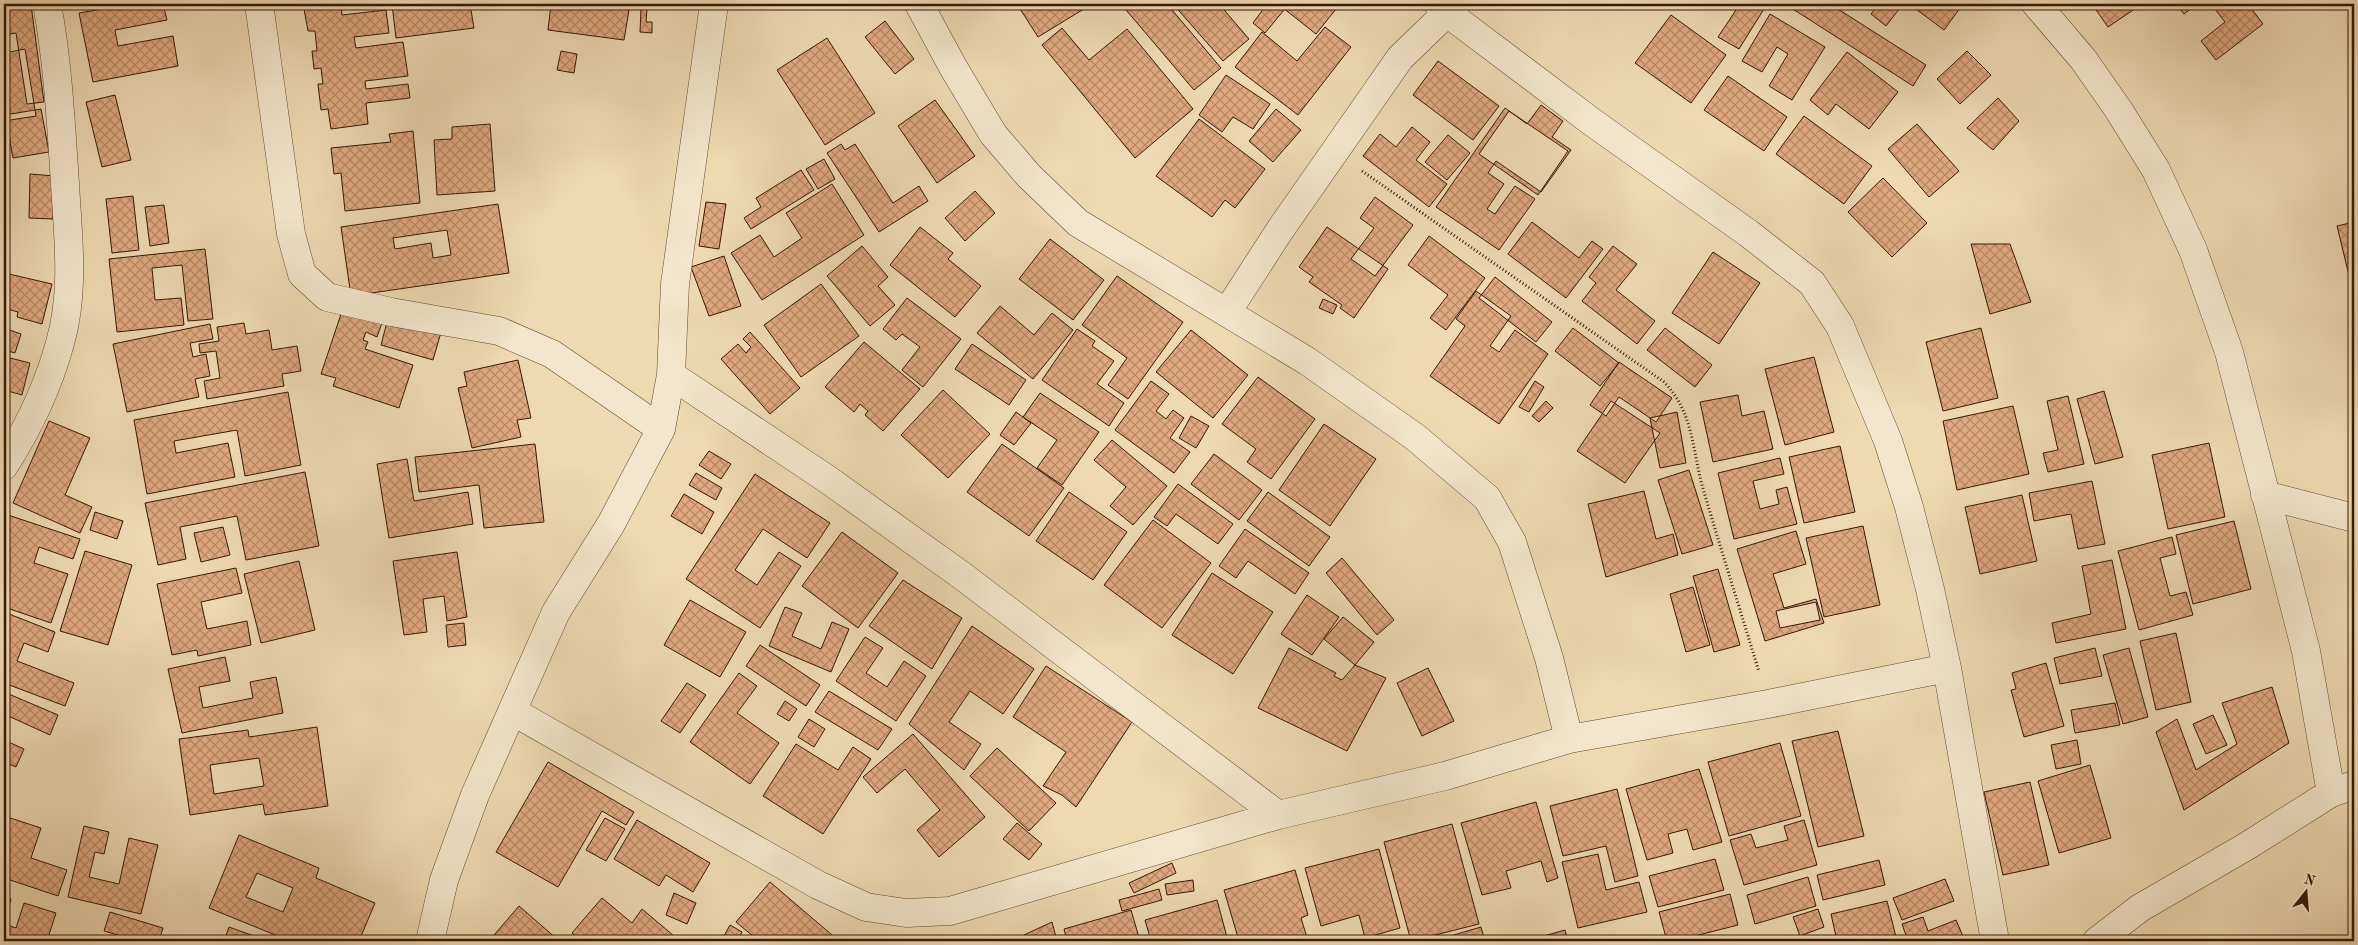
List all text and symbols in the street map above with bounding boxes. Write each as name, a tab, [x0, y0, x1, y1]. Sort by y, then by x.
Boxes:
north arrow	[2280, 868, 2330, 918]
text: N	[2302, 872, 2317, 889]

